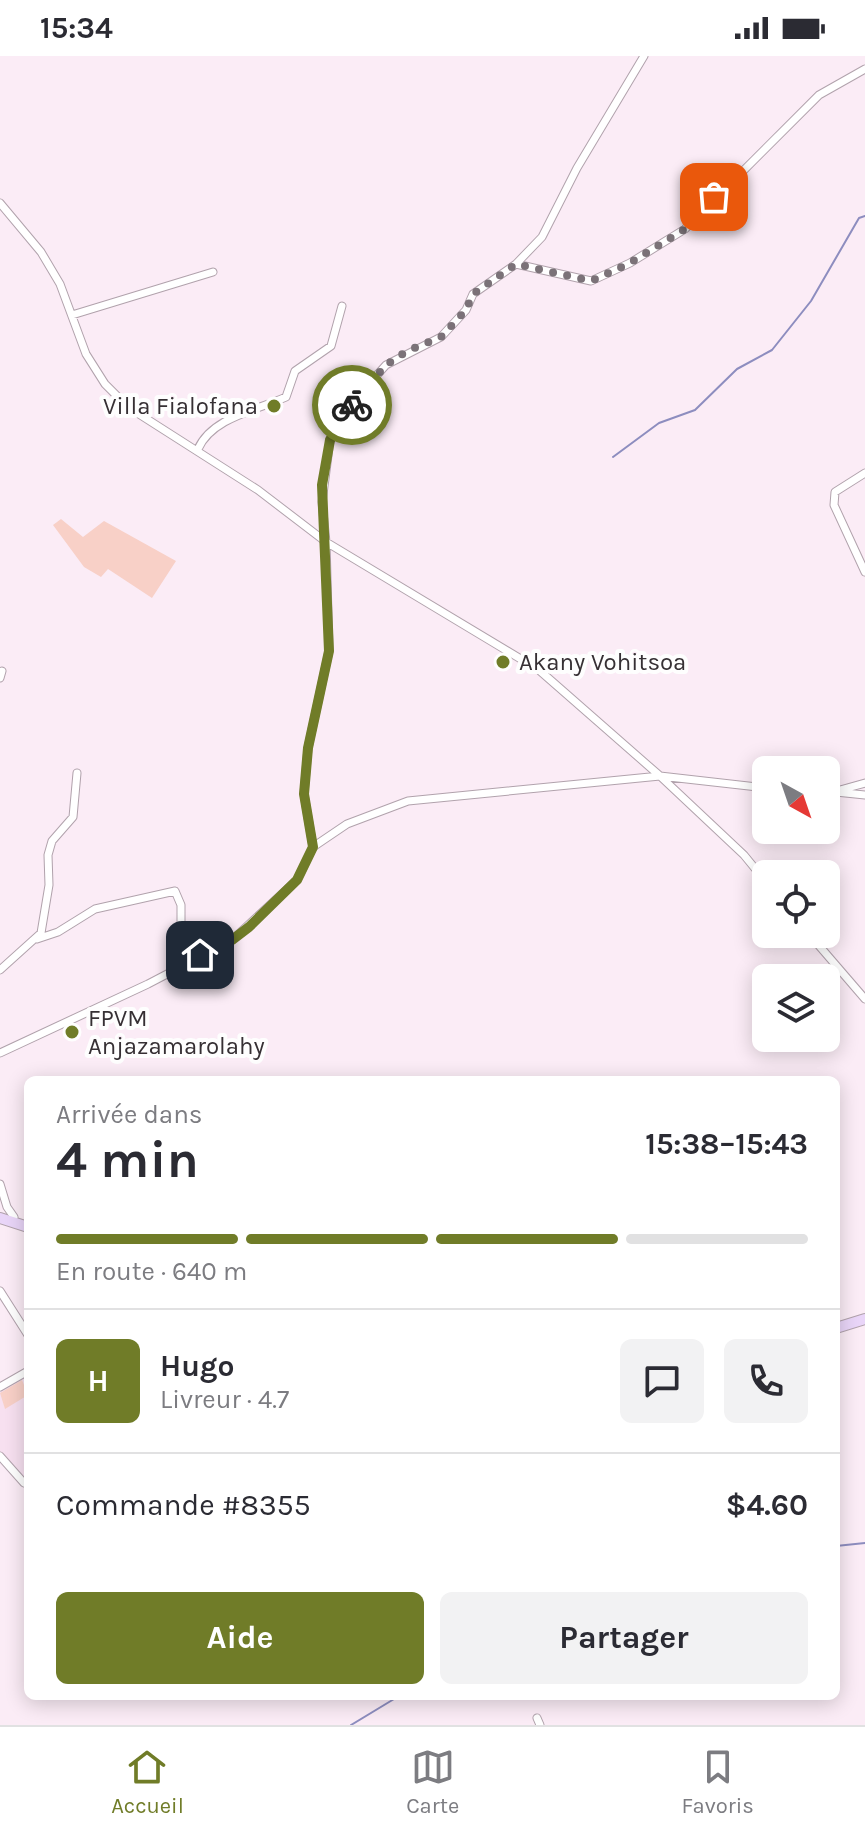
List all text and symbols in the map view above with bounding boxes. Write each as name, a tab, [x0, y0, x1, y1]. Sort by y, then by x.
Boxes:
text: 15:34	[40, 10, 113, 46]
pin	[680, 163, 748, 231]
icon: bag	[692, 175, 736, 219]
courier	[312, 365, 392, 445]
icon: bike	[330, 383, 374, 427]
place label: Villa Fialofana	[103, 392, 258, 420]
marker: Villa Fialofana	[265, 397, 283, 415]
place label: Akany Vohitsoa	[519, 648, 686, 676]
marker: Akany Vohitsoa	[494, 653, 512, 671]
north arrow	[752, 756, 840, 844]
map controls	[752, 756, 840, 1052]
button: locate	[752, 860, 840, 948]
pin	[166, 921, 234, 989]
icon: home	[178, 933, 222, 977]
button: layers	[752, 964, 840, 1052]
place label: FPVM Anjazamarolahy	[88, 1004, 265, 1060]
marker: FPVM Anjazamarolahy	[63, 1023, 81, 1041]
text: Arrivée dans	[56, 1099, 203, 1130]
text: 15:38–15:43	[645, 1126, 808, 1162]
text: 4 min	[56, 1129, 199, 1190]
text: En route · 640 m	[56, 1256, 247, 1287]
button: chat	[620, 1339, 704, 1423]
button: phone	[724, 1339, 808, 1423]
text: Hugo	[160, 1348, 234, 1384]
text: H	[87, 1363, 109, 1399]
text: Livreur · 4.7	[160, 1384, 289, 1415]
text: Commande #8355	[56, 1487, 311, 1523]
text: $4.60	[726, 1487, 808, 1523]
button: Aide	[56, 1592, 424, 1684]
button: Partager	[440, 1592, 808, 1684]
tab: Accueil	[111, 1745, 184, 1819]
tab: Carte	[406, 1745, 459, 1819]
tab: Favoris	[682, 1745, 754, 1819]

